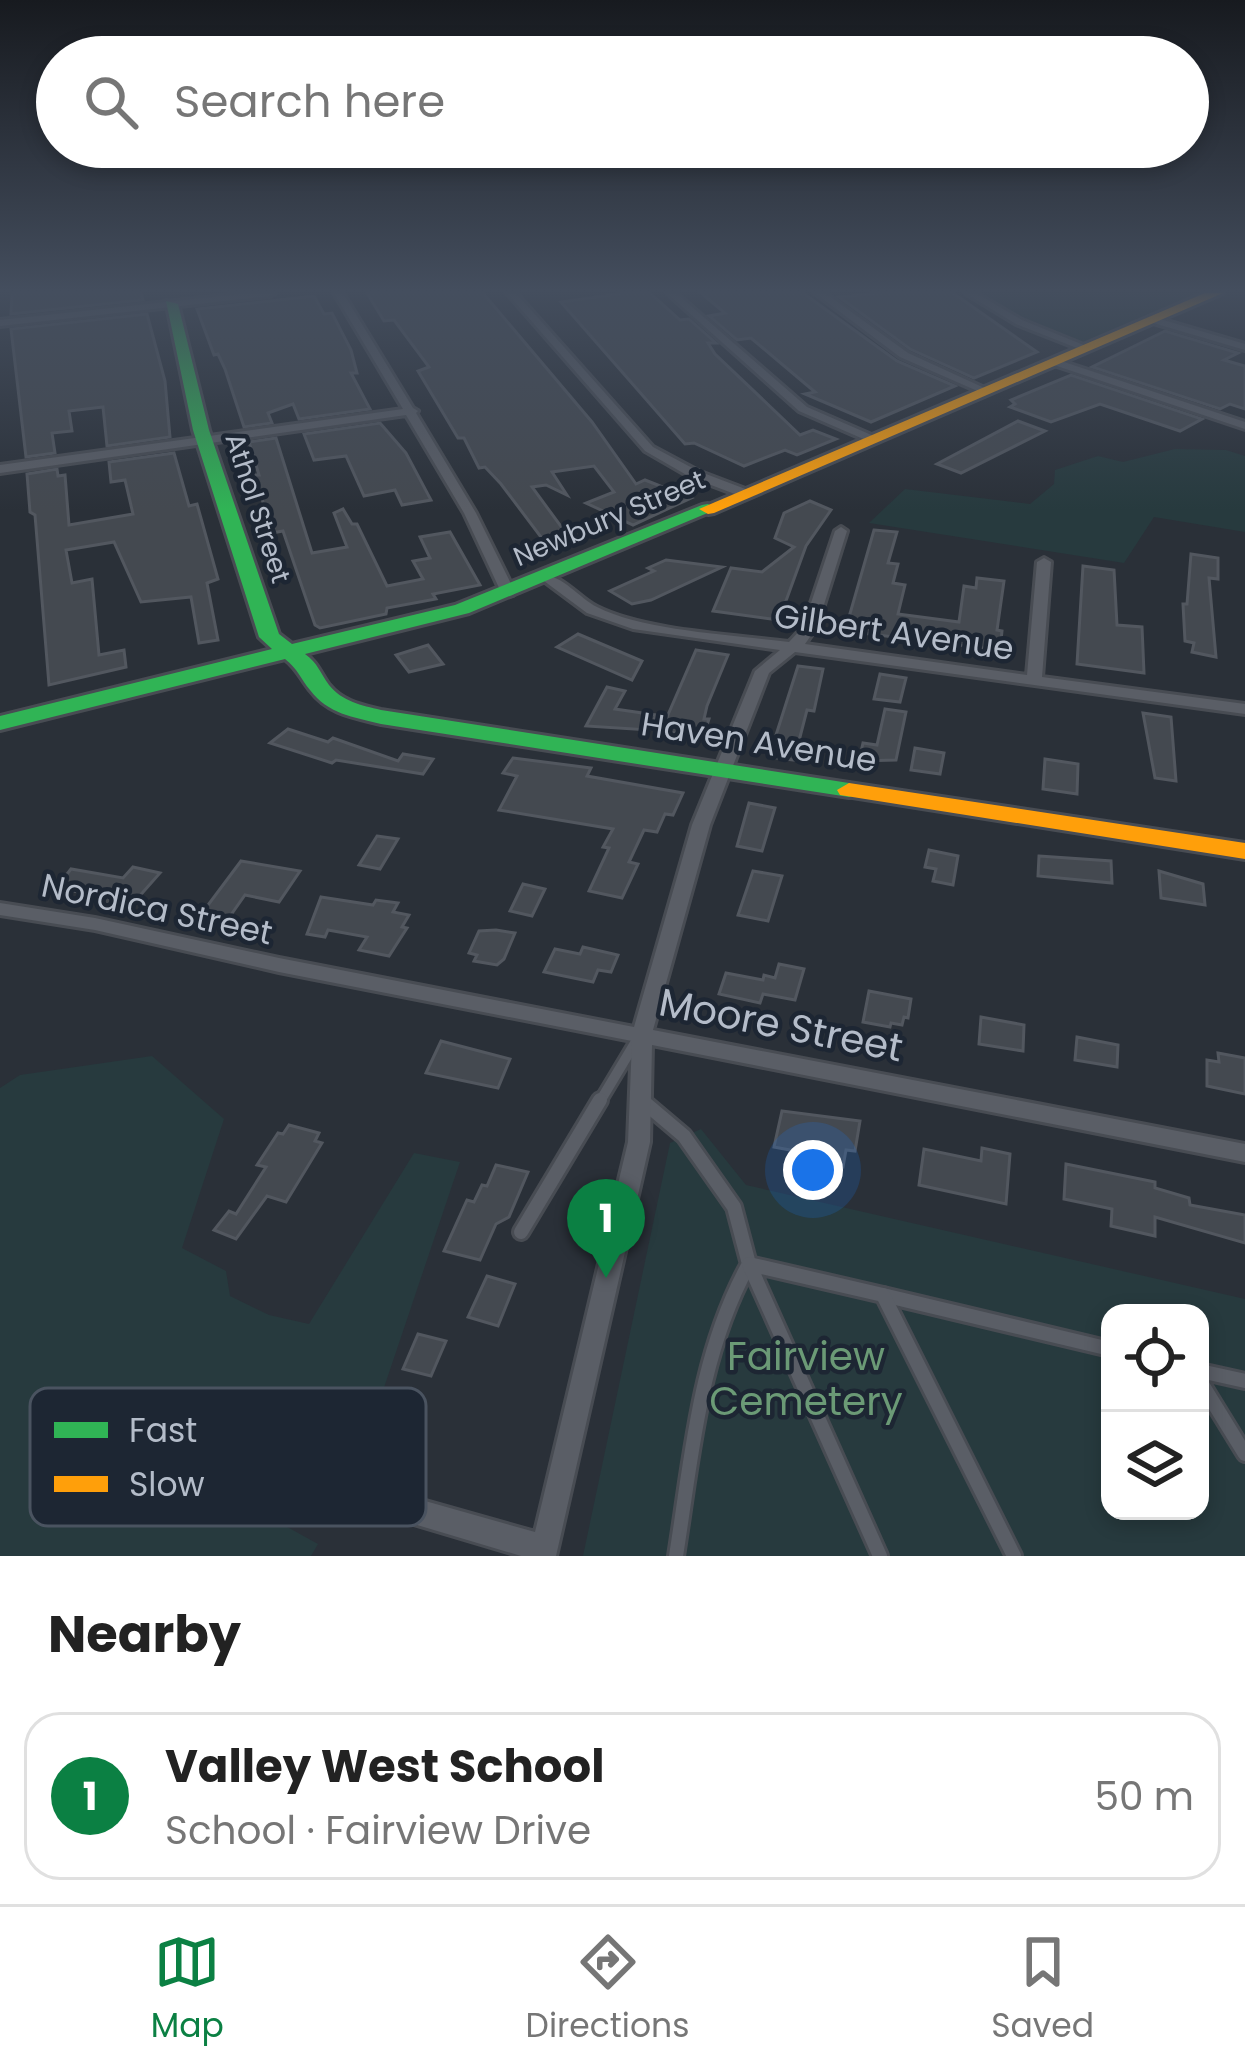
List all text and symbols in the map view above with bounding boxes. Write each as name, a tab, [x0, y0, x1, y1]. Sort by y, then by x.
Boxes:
search box	[36, 36, 1209, 168]
icon: search	[78, 69, 144, 135]
text: Search here	[174, 70, 445, 133]
street label: Athol Street	[216, 428, 300, 588]
street label: Newbury Street	[507, 461, 711, 575]
street label: Gilbert Avenue	[771, 592, 1017, 672]
street label: Haven Avenue	[638, 700, 880, 784]
street label: Nordica Street	[37, 862, 277, 956]
street label: Moore Street	[655, 974, 907, 1076]
your location	[783, 1140, 843, 1200]
pin: 1	[567, 1179, 645, 1278]
map controls	[1101, 1304, 1209, 1520]
button: locate	[1101, 1304, 1209, 1412]
park label: Fairview Cemetery	[709, 1329, 903, 1429]
legend	[30, 1388, 426, 1526]
text: Fast	[129, 1407, 197, 1454]
button: layers	[1101, 1412, 1209, 1520]
text: Slow	[129, 1461, 205, 1508]
text: Nearby	[48, 1598, 241, 1670]
text: Valley West School	[165, 1735, 604, 1798]
text: 1	[83, 1769, 97, 1824]
text: 50 m	[1094, 1769, 1194, 1824]
text: School · Fairview Drive	[165, 1803, 591, 1858]
tab: Map	[151, 1929, 224, 2051]
tab: Directions	[526, 1929, 689, 2051]
tab: Saved	[991, 1929, 1094, 2051]

